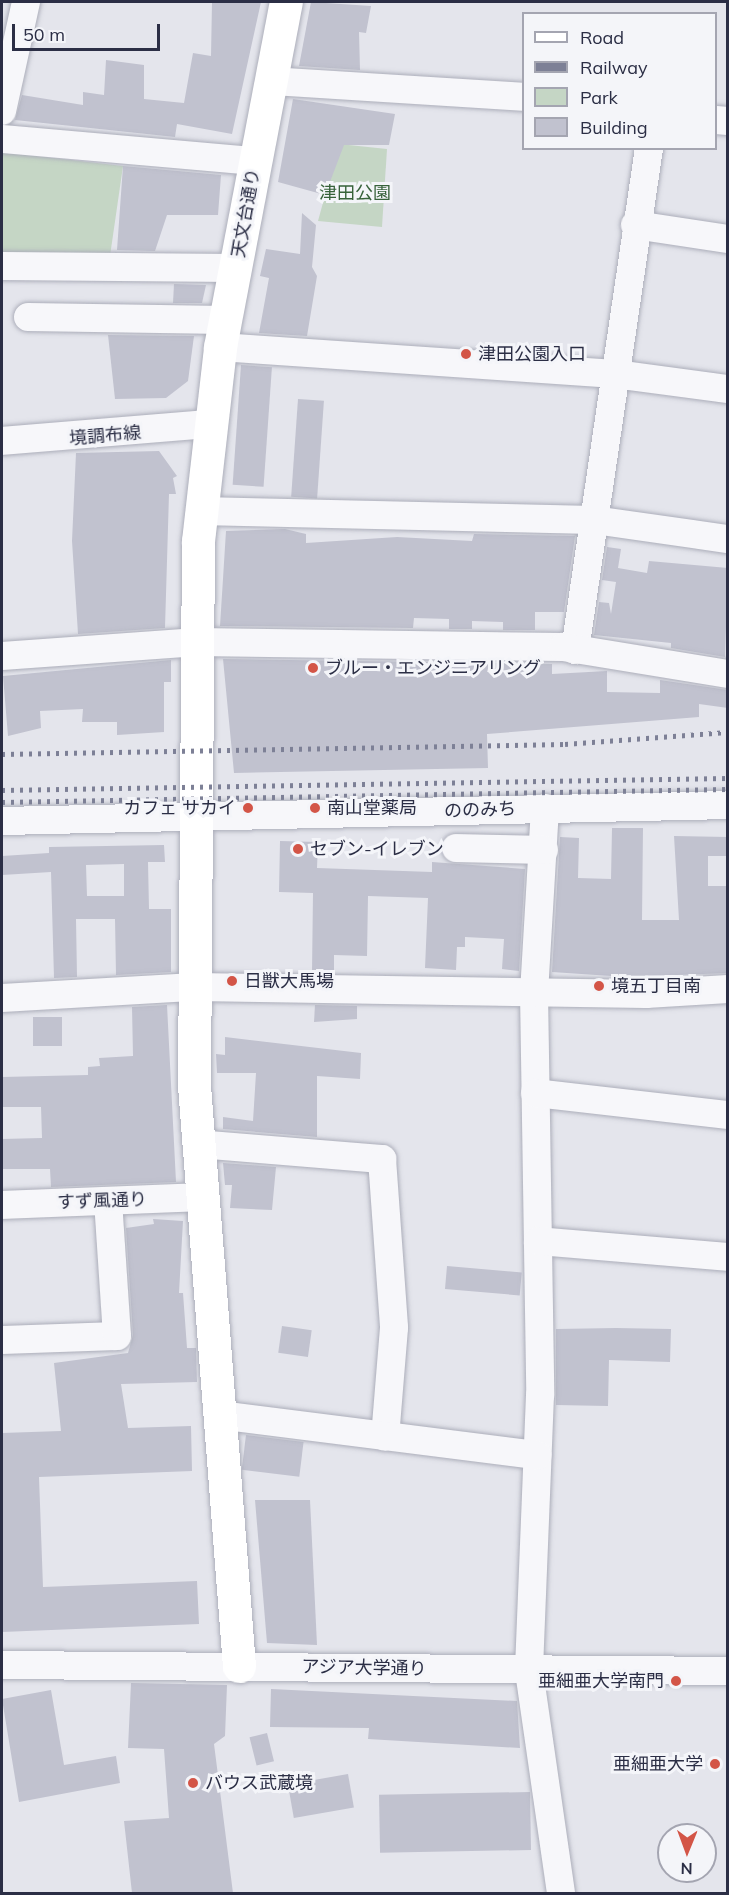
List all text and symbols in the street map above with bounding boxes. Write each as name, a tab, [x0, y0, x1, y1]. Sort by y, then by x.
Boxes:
scale bar	[15, 12, 164, 50]
legend	[522, 12, 717, 150]
text: 50 m	[23, 23, 65, 46]
text: Road	[580, 26, 624, 49]
text: Railway	[580, 56, 648, 79]
text: Park	[580, 86, 618, 109]
text: Building	[580, 116, 648, 139]
street label: 天文台通り	[228, 167, 264, 259]
park label: 津田公園	[319, 182, 391, 204]
place label: 津田公園入口	[478, 343, 586, 365]
marker: 津田公園入口	[459, 347, 473, 361]
street label: 境調布線	[68, 422, 142, 450]
place label: ブルー・エンジニアリング	[325, 657, 541, 679]
marker: ブルー・エンジニアリング	[306, 661, 320, 675]
place label: カフェ サカイ	[123, 797, 236, 819]
place label: 南山堂薬局	[327, 797, 417, 819]
street label: ののみち	[444, 798, 516, 822]
marker: カフェ サカイ	[241, 801, 255, 815]
marker: 南山堂薬局	[308, 801, 322, 815]
place label: セブン-イレブン	[310, 838, 444, 860]
marker: セブン-イレブン	[291, 842, 305, 856]
place label: 日獣大馬場	[244, 970, 334, 992]
marker: 日獣大馬場	[225, 974, 239, 988]
place label: 境五丁目南	[611, 975, 701, 997]
marker: 境五丁目南	[592, 979, 606, 993]
street label: すず風通り	[57, 1189, 147, 1213]
street label: アジア大学通り	[301, 1656, 427, 1680]
place label: 亜細亜大学南門	[538, 1670, 664, 1692]
marker: 亜細亜大学南門	[669, 1674, 683, 1688]
place label: 亜細亜大学	[613, 1753, 703, 1775]
marker: 亜細亜大学	[708, 1757, 722, 1771]
place label: バウス武蔵境	[205, 1772, 313, 1794]
marker: バウス武蔵境	[186, 1776, 200, 1790]
north arrow	[657, 1823, 717, 1883]
text: N	[681, 1859, 693, 1879]

